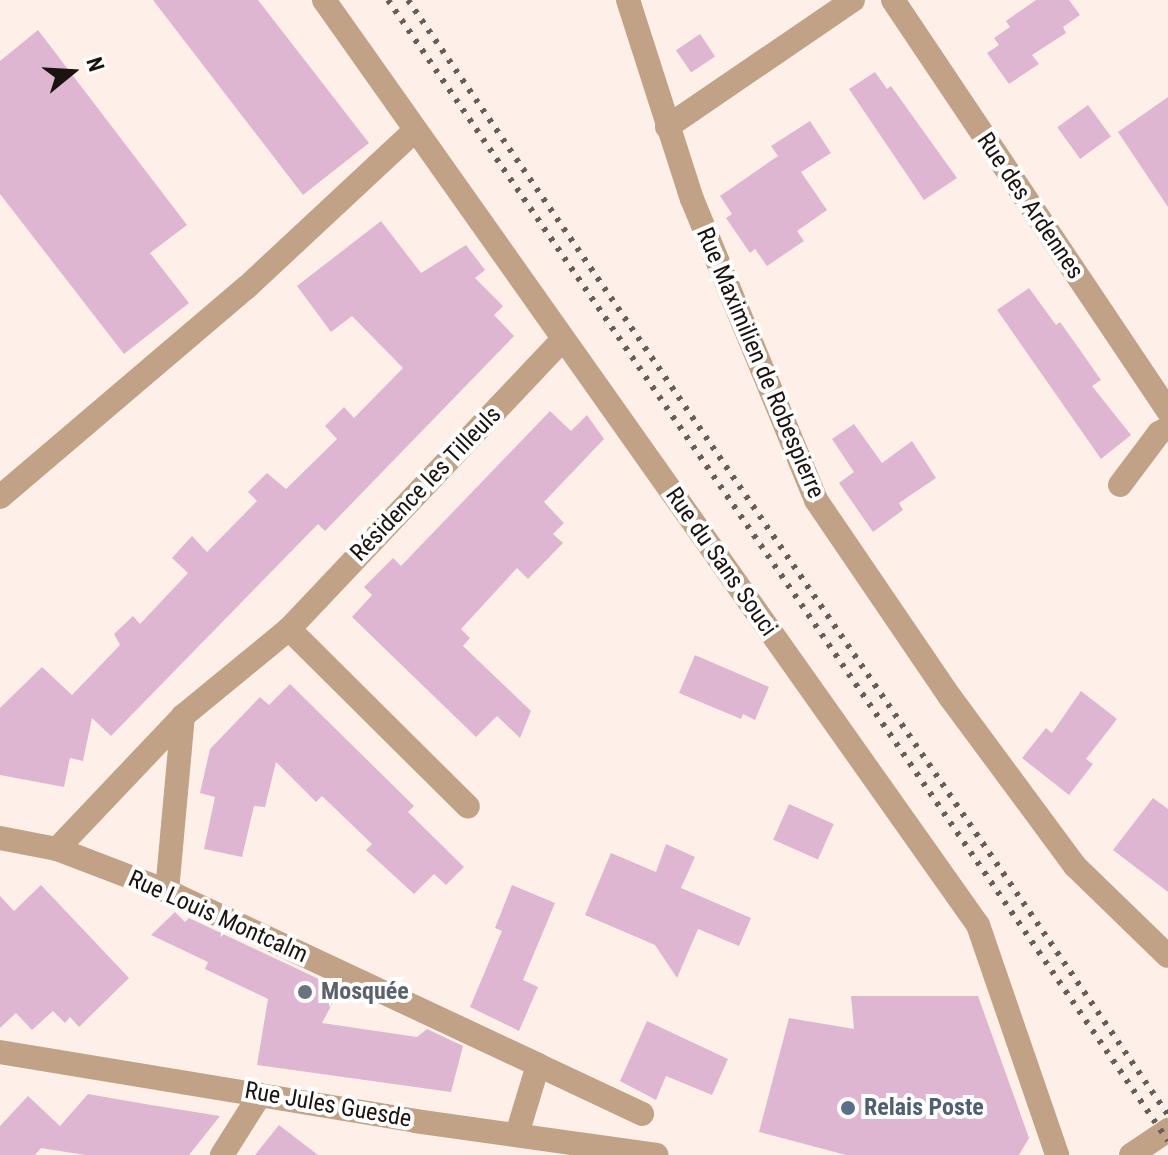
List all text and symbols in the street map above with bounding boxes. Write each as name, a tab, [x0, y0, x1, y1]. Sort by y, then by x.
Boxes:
north arrow	[32, 32, 112, 112]
text: N	[81, 54, 109, 75]
street label: Rue des Ardennes	[970, 127, 1090, 285]
street label: Rue Maximilien de Robespierre	[690, 223, 830, 503]
street label: Résidence les Tilleuls	[345, 400, 507, 568]
street label: Rue du Sans Souci	[659, 482, 783, 642]
street label: Rue Louis Montcalm	[124, 865, 312, 969]
place label: Mosquée	[321, 978, 409, 1006]
marker: Mosquée	[296, 983, 314, 1001]
street label: Rue Jules Guesde	[242, 1076, 414, 1134]
place label: Relais Poste	[864, 1094, 984, 1122]
marker: Relais Poste	[839, 1099, 857, 1117]

